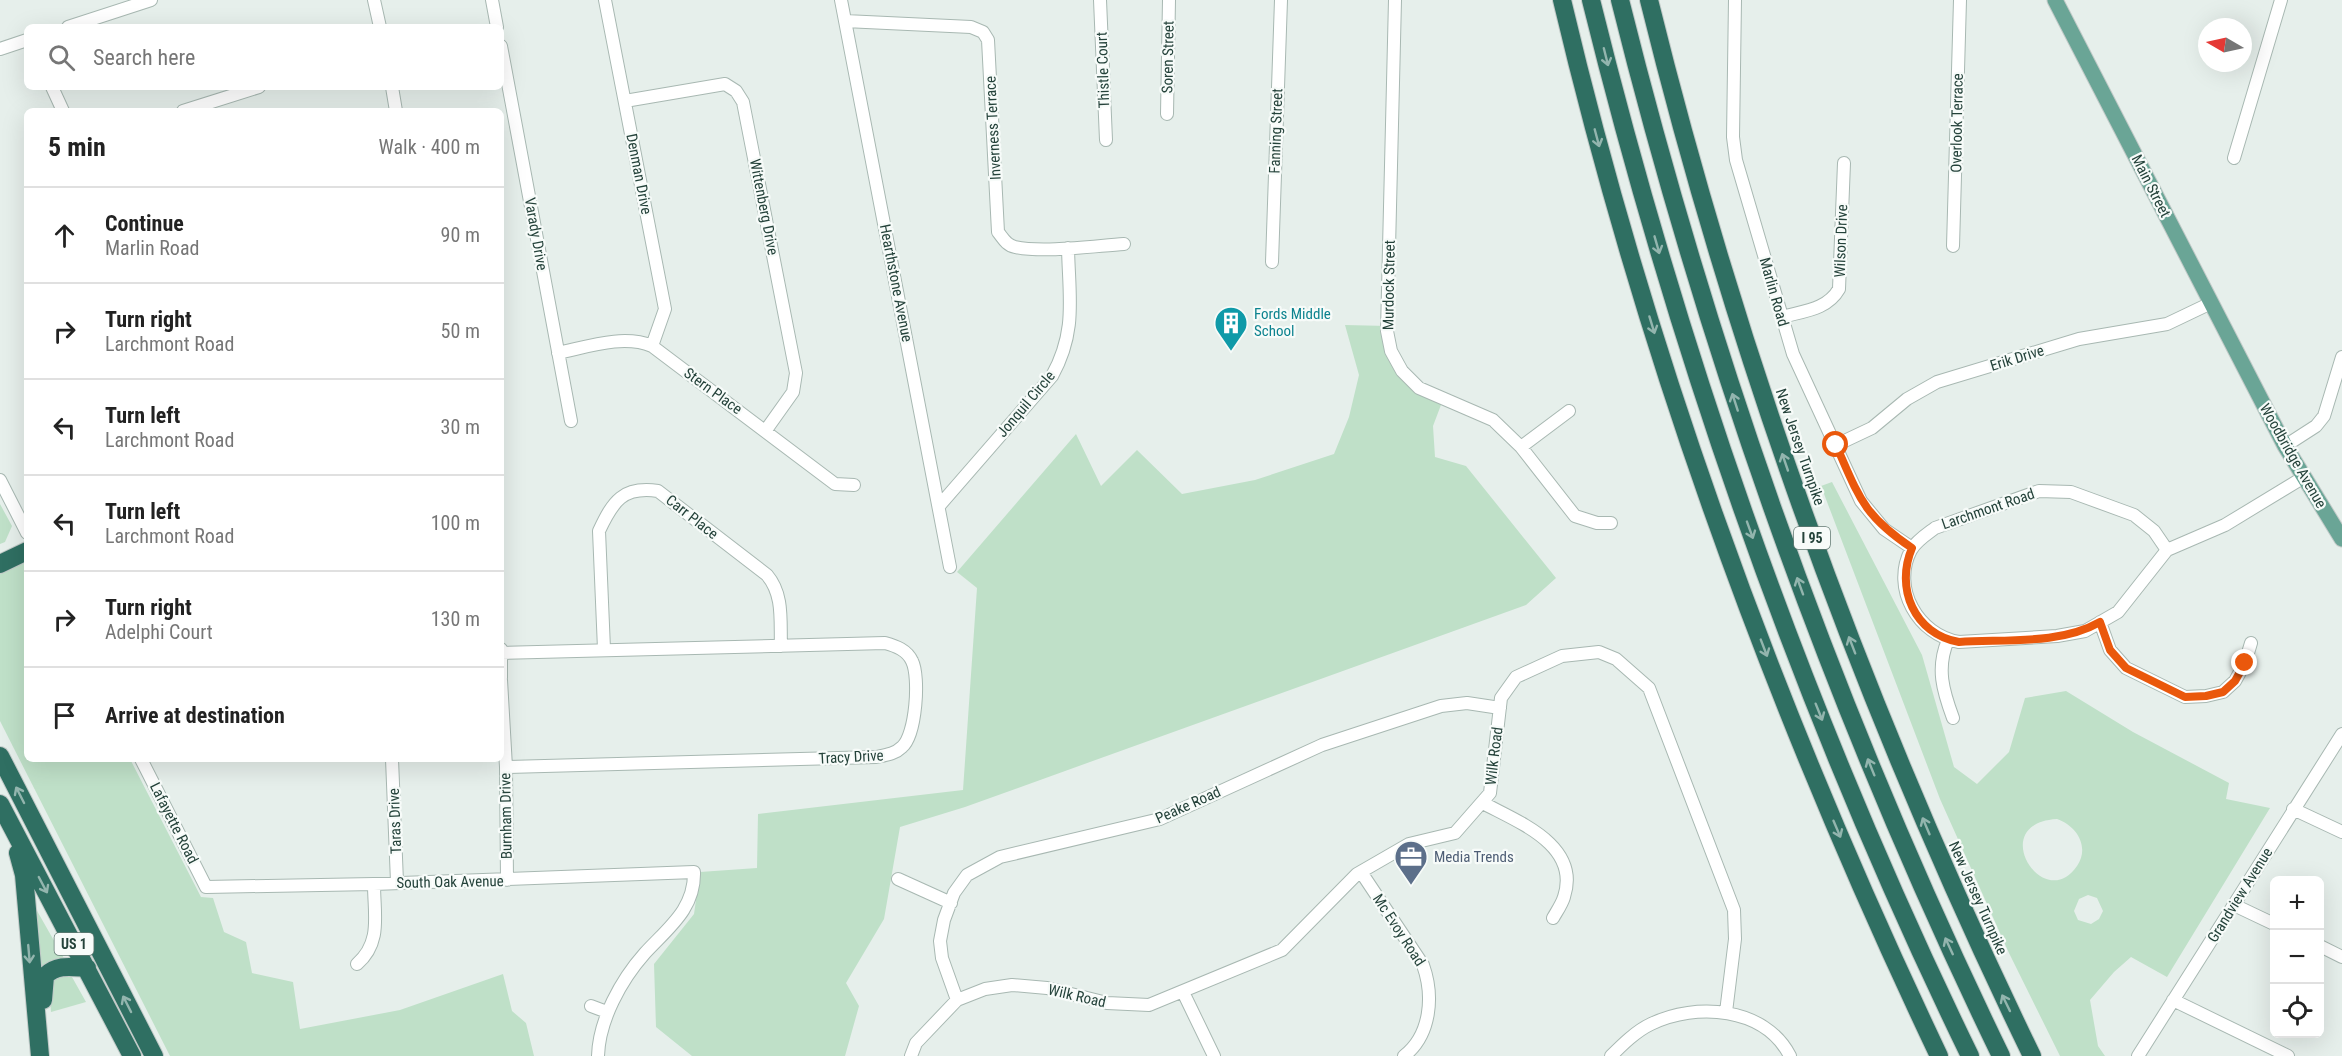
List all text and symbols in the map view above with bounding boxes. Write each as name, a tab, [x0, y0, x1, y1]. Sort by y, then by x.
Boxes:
north arrow	[2198, 18, 2252, 72]
street label: Soren Street	[1158, 21, 1178, 93]
search box	[24, 24, 504, 90]
street label: Thistle Court	[1093, 32, 1113, 108]
icon: search	[45, 41, 78, 74]
text: Search here	[93, 45, 195, 70]
one-way arrow	[1600, 47, 1612, 66]
street label: Overlook Terrace	[1947, 73, 1967, 173]
street label: Inverness Terrace	[981, 76, 1005, 180]
street label: Fanning Street	[1266, 88, 1286, 174]
one-way arrow	[1592, 128, 1603, 147]
text: 5 min	[48, 132, 106, 162]
street label: Denman Drive	[622, 132, 656, 216]
text: Walk · 400 m	[379, 135, 480, 159]
street label: Main Street	[2128, 152, 2174, 220]
street label: Wittenberg Drive	[746, 157, 782, 257]
street label: Varady Drive	[521, 196, 551, 272]
street label: Wilson Drive	[1831, 204, 1851, 278]
text: Continue	[105, 211, 184, 236]
icon: ahead	[48, 219, 81, 252]
text: 90 m	[441, 223, 480, 247]
street label: Hearthstone Avenue	[876, 223, 916, 343]
one-way arrow	[1652, 235, 1663, 254]
text: Marlin Road	[105, 236, 199, 260]
street label: Murdock Street	[1379, 240, 1399, 330]
street label: Marlin Road	[1756, 255, 1792, 329]
building icon: Fords Middle School	[1213, 305, 1249, 352]
place label: Fords Middle School	[1254, 305, 1331, 340]
text: Turn right	[105, 307, 192, 332]
icon: right	[48, 315, 81, 348]
one-way arrow	[1647, 315, 1658, 334]
text: 50 m	[441, 319, 480, 343]
text: Larchmont Road	[105, 332, 234, 356]
street label: Erik Drive	[1988, 341, 2046, 375]
street label: Stern Place	[680, 364, 746, 418]
street label: Jonquil Circle	[993, 367, 1059, 441]
street label: New Jersey Turnpike	[1772, 386, 1828, 508]
one-way arrow	[1729, 393, 1740, 412]
street label: Woodbridge Avenue	[2256, 401, 2330, 511]
text: Turn left	[105, 403, 180, 428]
icon: left	[48, 411, 81, 444]
text: 30 m	[441, 415, 480, 439]
text: Larchmont Road	[105, 428, 234, 452]
route start	[1822, 431, 1848, 457]
one-way arrow	[1779, 453, 1790, 472]
street label: Larchmont Road	[1939, 485, 2037, 533]
street label: Carr Place	[662, 491, 722, 543]
text: Turn left	[105, 499, 180, 524]
icon: left	[48, 507, 81, 540]
text: 100 m	[431, 511, 480, 535]
one-way arrow	[1745, 520, 1756, 539]
text: Larchmont Road	[105, 524, 234, 548]
road number: I 95	[1794, 527, 1830, 549]
one-way arrow	[1793, 577, 1804, 596]
text: Turn right	[105, 595, 192, 620]
icon: right	[48, 603, 81, 636]
text: 130 m	[431, 607, 480, 631]
text: Adelphi Court	[105, 620, 213, 644]
one-way arrow	[1846, 636, 1857, 655]
one-way arrow	[1759, 638, 1770, 657]
route end	[2231, 649, 2257, 675]
icon: arrive	[48, 699, 81, 732]
text: Arrive at destination	[105, 703, 285, 728]
one-way arrow	[1814, 703, 1825, 721]
street label: Wilk Road	[1481, 726, 1507, 786]
street label: Tracy Drive	[818, 746, 884, 768]
one-way arrow	[1865, 759, 1876, 777]
street label: Burnham Drive	[496, 773, 516, 859]
street label: Lafayette Road	[146, 779, 202, 867]
street label: Peake Road	[1153, 783, 1223, 827]
one-way arrow	[14, 787, 26, 804]
street label: Taras Drive	[385, 788, 405, 854]
one-way arrow	[1920, 817, 1932, 835]
one-way arrow	[1832, 820, 1843, 838]
office icon: Media Trends	[1393, 839, 1429, 886]
street label: New Jersey Turnpike	[1945, 839, 2011, 957]
street label: Grandview Avenue	[2204, 844, 2276, 946]
place label: Media Trends	[1434, 848, 1514, 866]
street label: South Oak Avenue	[396, 872, 504, 892]
one-way arrow	[37, 876, 49, 893]
map controls	[2270, 876, 2324, 1038]
button: +	[2270, 876, 2324, 930]
street label: Mc Evoy Road	[1369, 891, 1429, 969]
button: −	[2270, 930, 2324, 984]
road number: US 1	[54, 933, 94, 955]
one-way arrow	[1943, 938, 1955, 956]
one-way arrow	[24, 943, 35, 963]
street label: Wilk Road	[1046, 981, 1108, 1011]
button: locate	[2270, 984, 2324, 1038]
one-way arrow	[121, 995, 132, 1013]
one-way arrow	[2000, 995, 2012, 1013]

